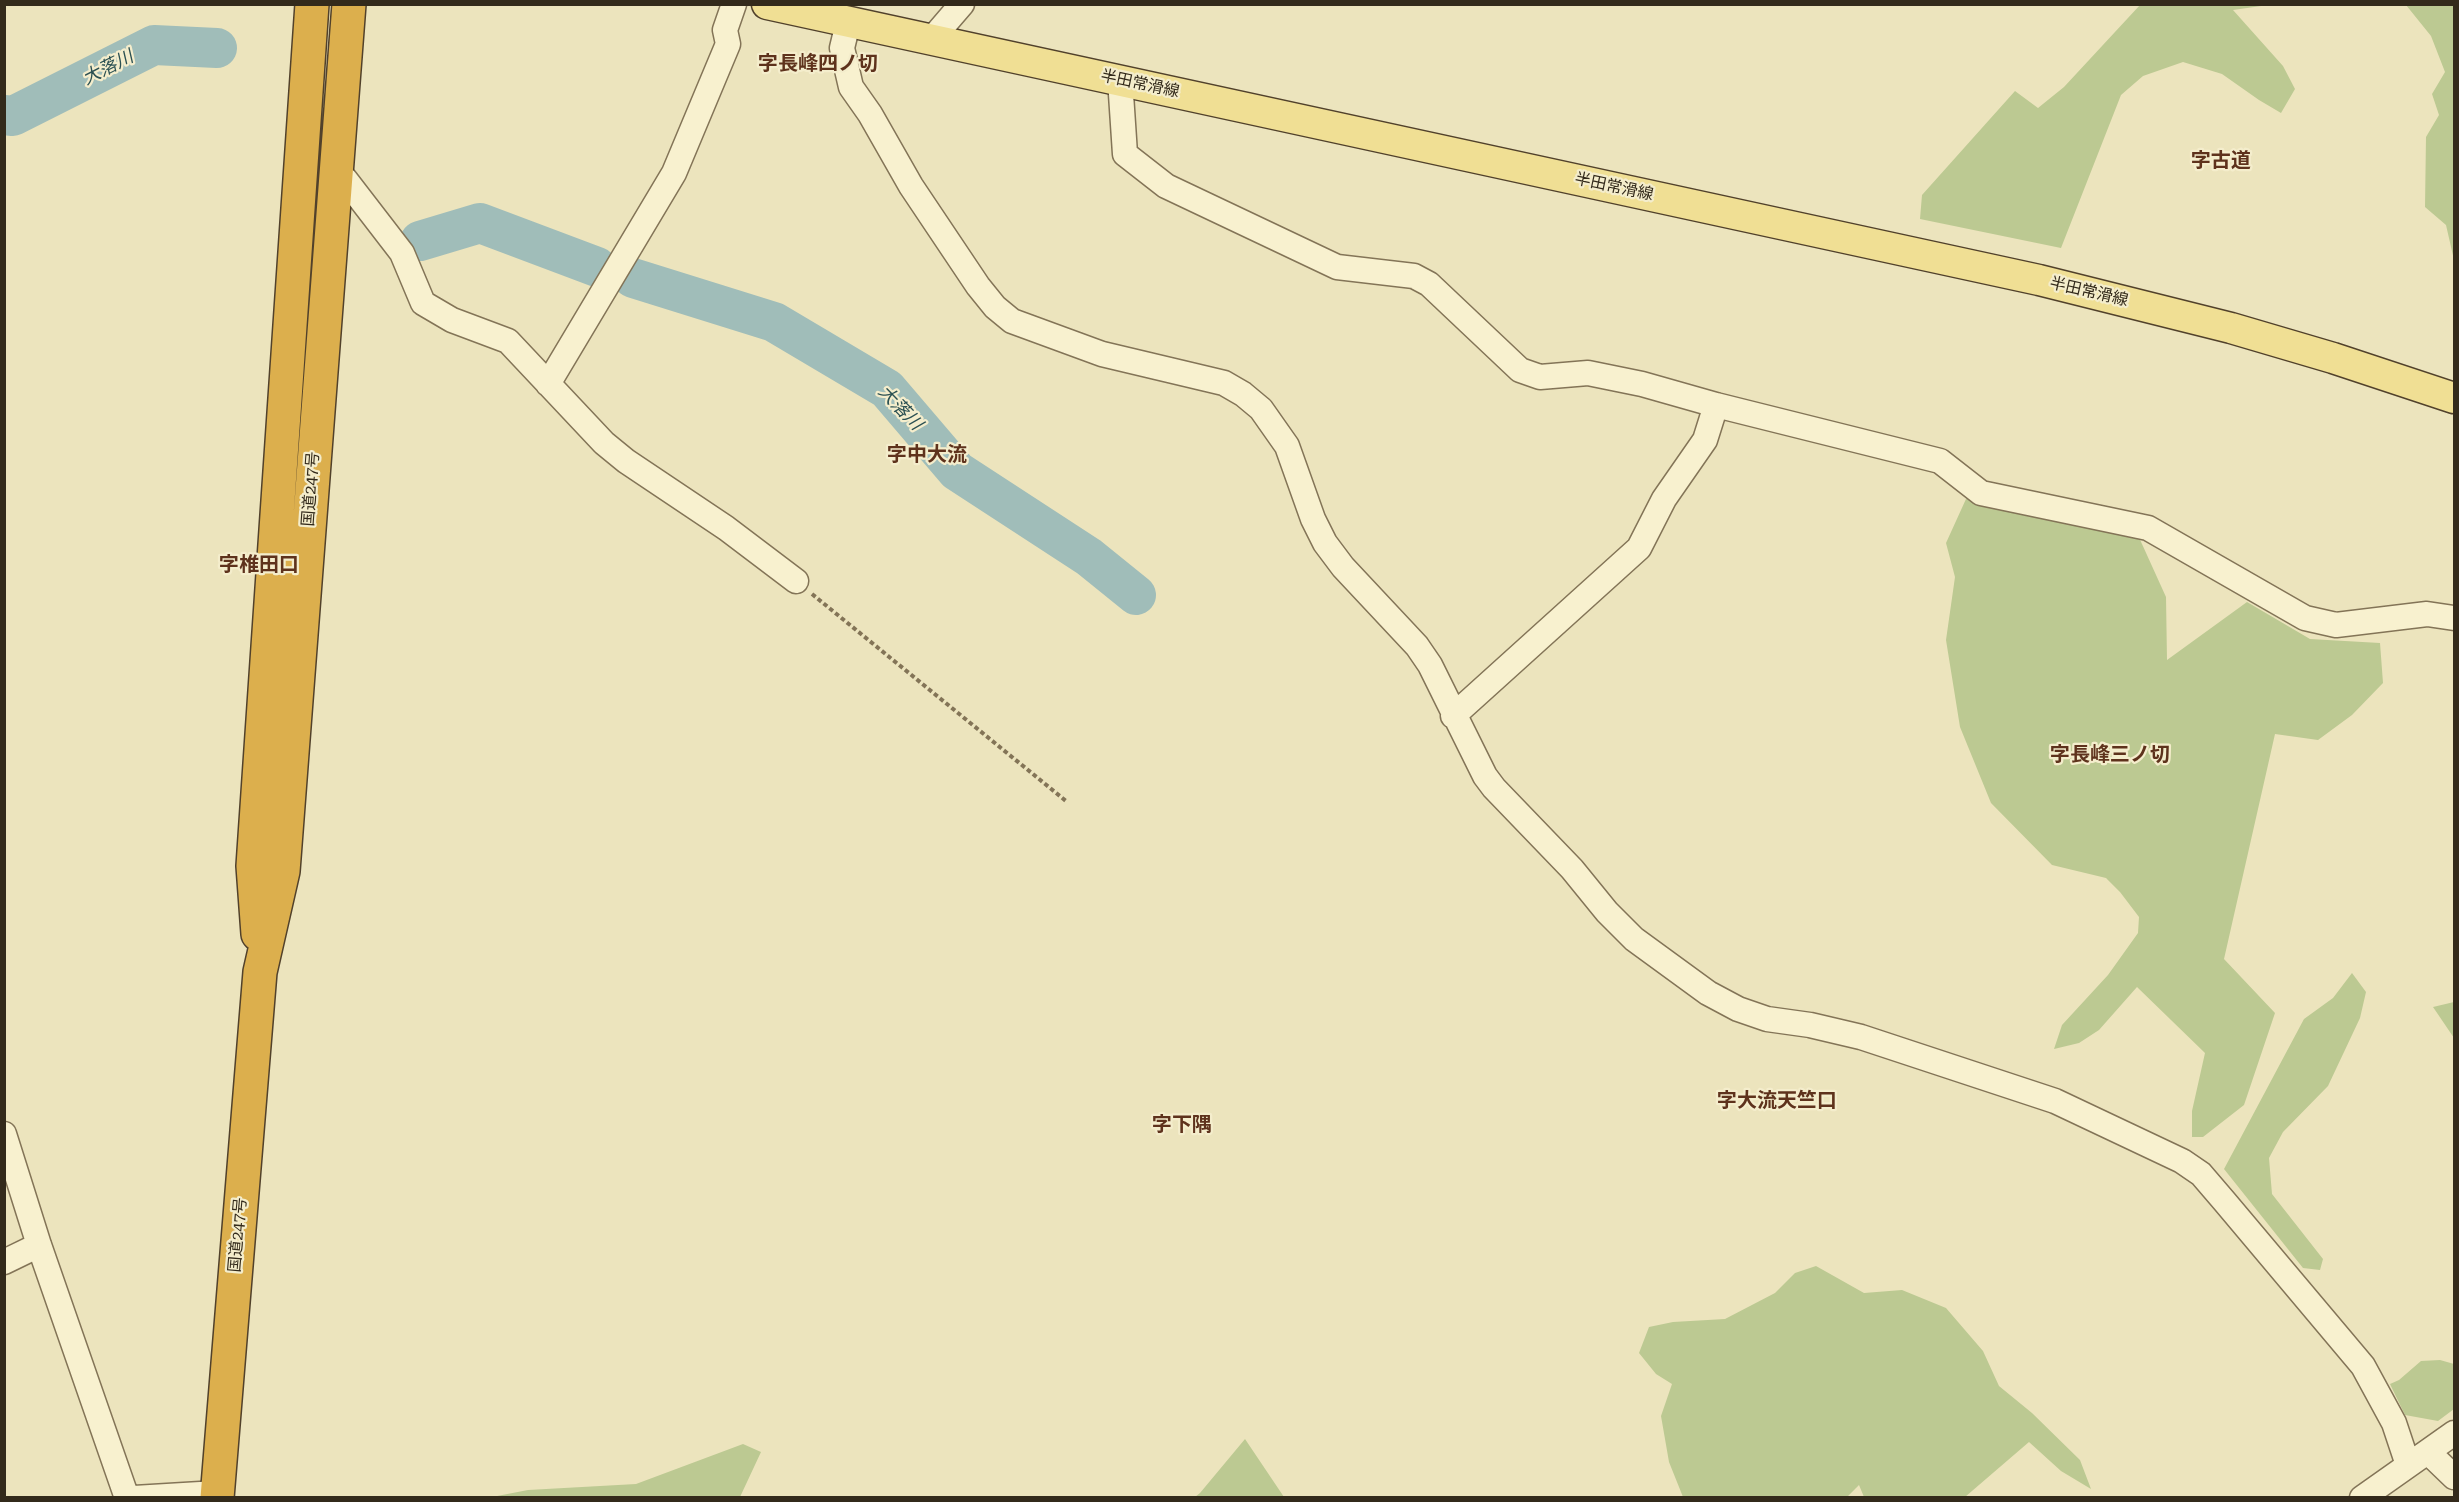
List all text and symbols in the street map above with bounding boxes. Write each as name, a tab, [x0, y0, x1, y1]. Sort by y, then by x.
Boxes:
water label: 大落川	[79, 46, 137, 90]
district label: 字長峰四ノ切	[758, 52, 878, 76]
street label: 半田常滑線	[1099, 66, 1181, 102]
district label: 字古道	[2191, 149, 2251, 173]
street label: 半田常滑線	[1573, 169, 1655, 205]
street label: 半田常滑線	[2048, 274, 2130, 310]
water label: 大落川	[873, 381, 927, 435]
district label: 字中大流	[887, 443, 967, 467]
street label: 国道247号	[299, 451, 323, 527]
district label: 字椎田口	[219, 553, 299, 577]
district label: 字長峰三ノ切	[2050, 743, 2170, 767]
district label: 字大流天竺口	[1717, 1089, 1837, 1113]
district label: 字下隅	[1152, 1113, 1212, 1137]
street label: 国道247号	[225, 1197, 251, 1273]

